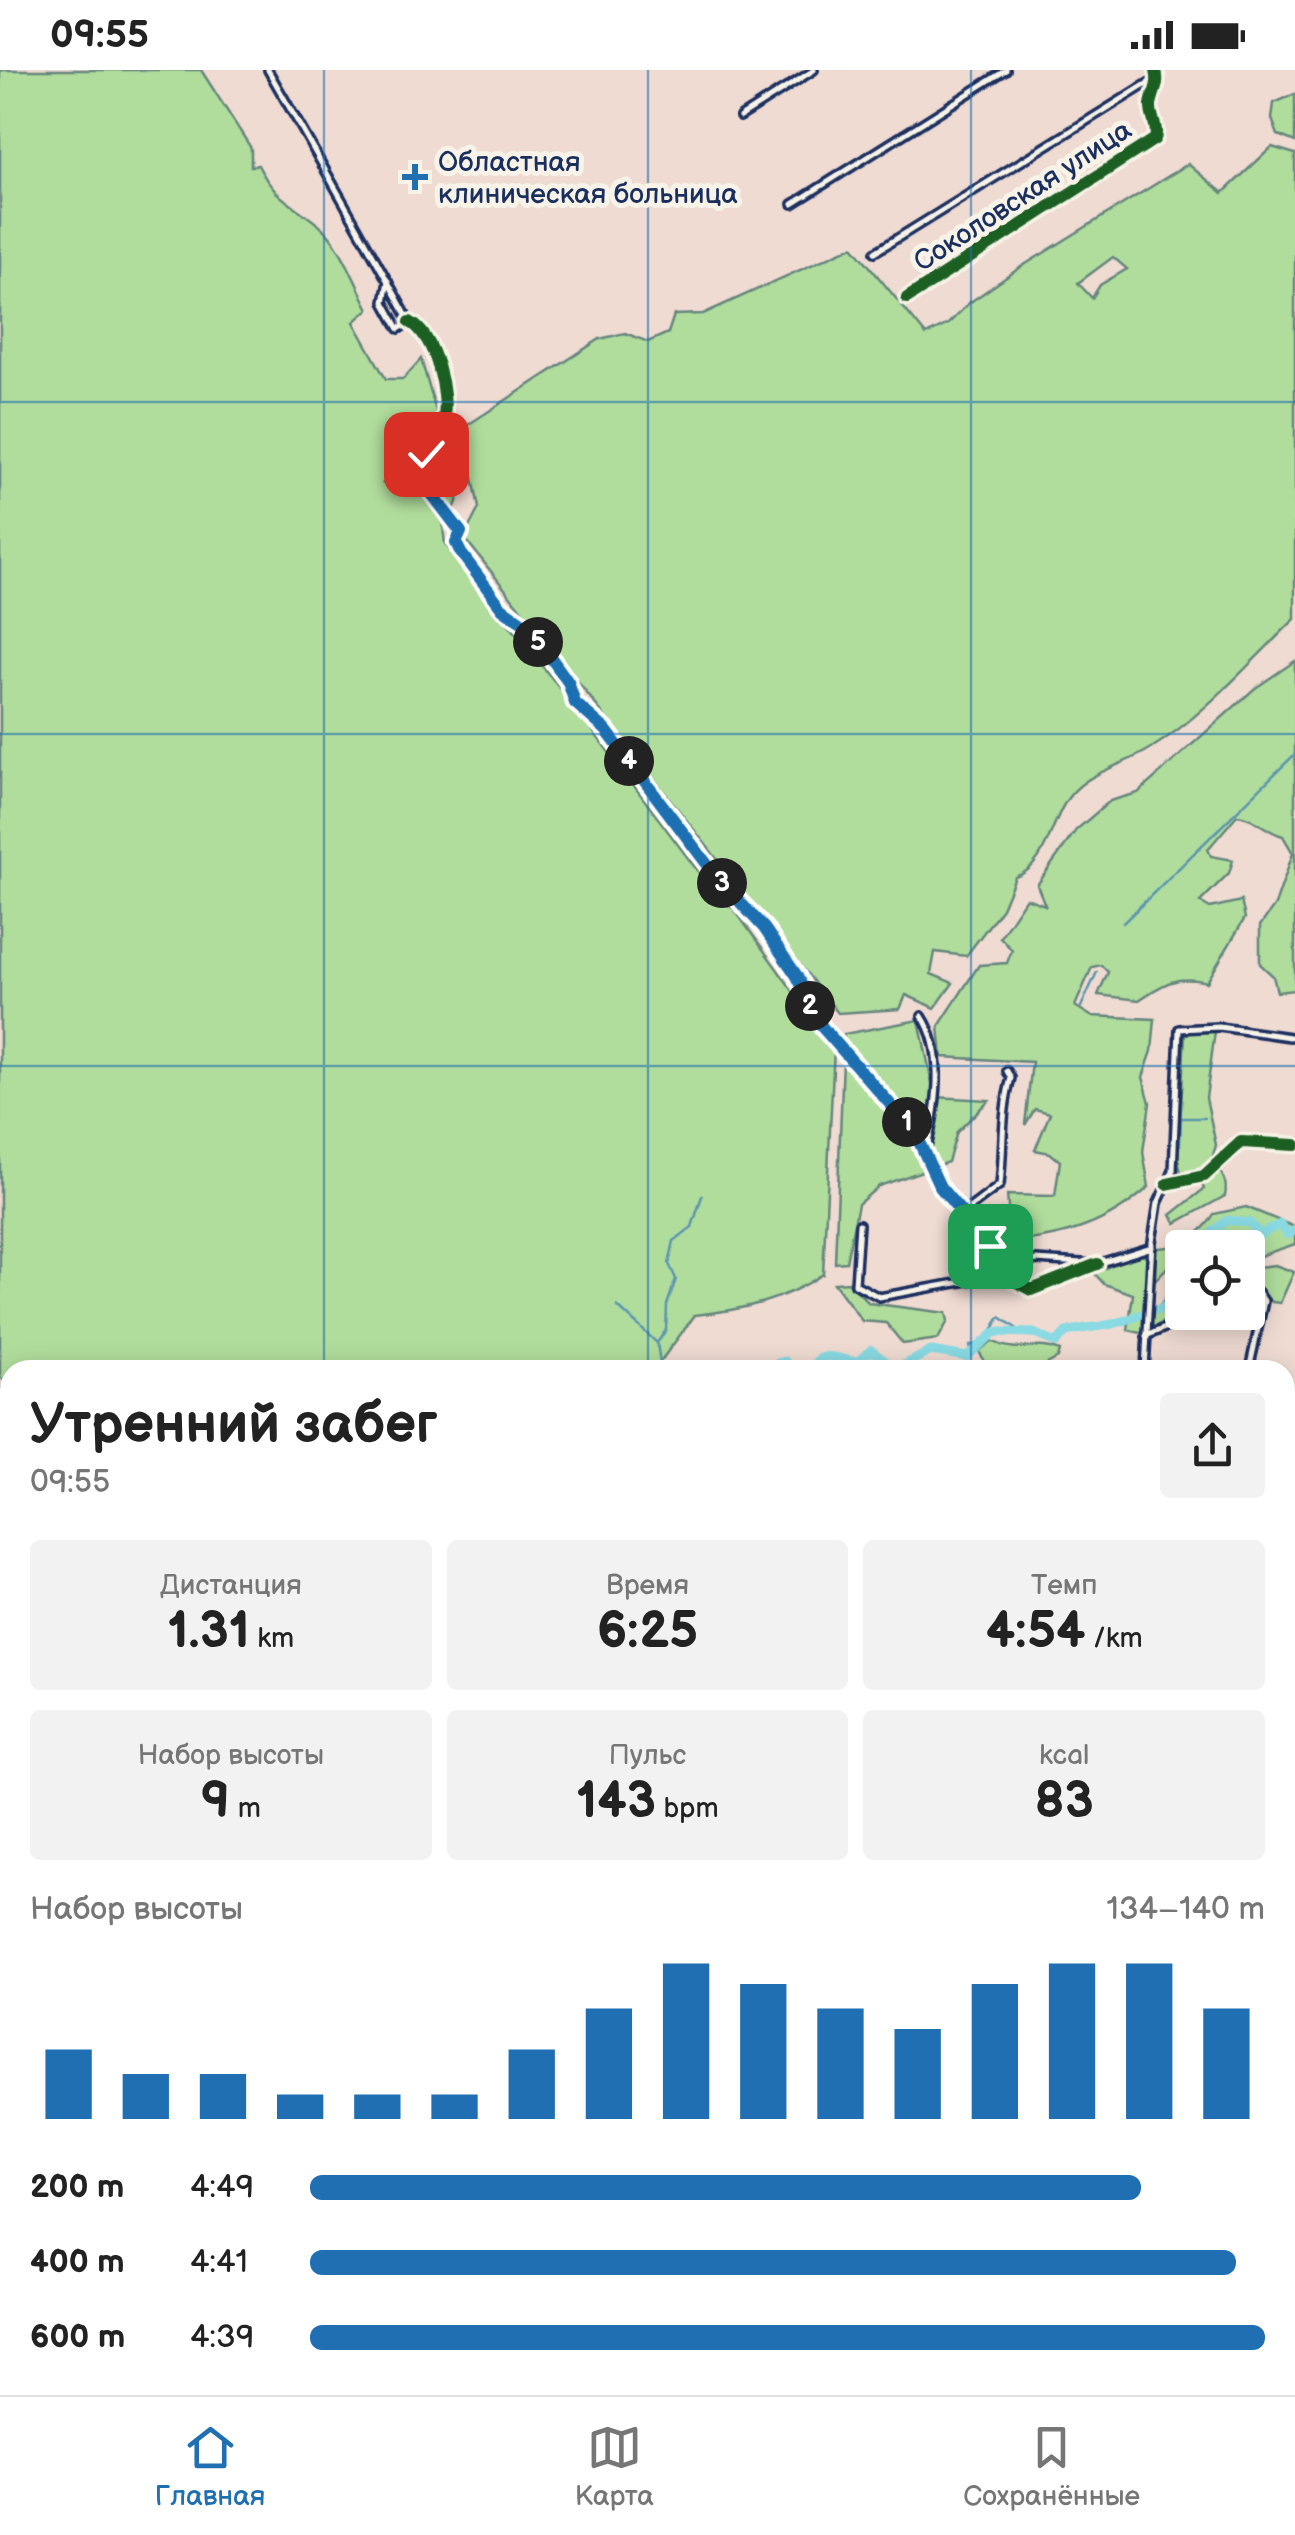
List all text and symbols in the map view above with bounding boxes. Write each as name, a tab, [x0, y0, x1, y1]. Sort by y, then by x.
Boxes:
text: 09:55	[50, 13, 149, 58]
street label: Соколовская улица	[908, 113, 1138, 279]
place label: Областная клиническая больница	[438, 146, 738, 211]
marker: Областная клиническая больница	[402, 164, 428, 190]
pin	[384, 412, 469, 497]
icon: check	[399, 427, 454, 482]
pin: 5	[513, 617, 563, 667]
text: 5	[530, 625, 546, 658]
pin: 4	[604, 736, 654, 786]
text: 4	[621, 744, 637, 777]
pin: 3	[697, 858, 747, 908]
text: 3	[714, 866, 730, 899]
pin: 2	[785, 981, 835, 1031]
text: 2	[802, 989, 818, 1022]
pin: 1	[882, 1097, 932, 1147]
text: 1	[901, 1105, 913, 1138]
pin	[948, 1204, 1033, 1289]
icon: arrive	[963, 1219, 1018, 1274]
map controls	[1165, 1230, 1265, 1330]
button: locate	[1165, 1230, 1265, 1330]
text: Утренний забег	[30, 1392, 438, 1459]
button: share	[1160, 1393, 1265, 1498]
text: 09:55	[30, 1463, 110, 1502]
text: Дистанция	[160, 1569, 302, 1602]
text: Время	[606, 1569, 689, 1602]
text: Темп	[1031, 1569, 1097, 1602]
text: 1.31	[167, 1602, 250, 1662]
text: 6:25	[597, 1602, 698, 1662]
text: 4:54	[986, 1602, 1085, 1662]
text: km	[250, 1622, 294, 1655]
text: /km	[1085, 1622, 1143, 1655]
text: Набор высоты	[138, 1739, 324, 1772]
text: Пульс	[609, 1739, 686, 1772]
text: kcal	[1039, 1739, 1089, 1772]
text: 9	[201, 1772, 230, 1832]
text: 143	[576, 1772, 656, 1832]
text: 83	[1035, 1772, 1094, 1832]
text: m	[230, 1792, 261, 1825]
text: bpm	[656, 1792, 719, 1825]
text: Набор высоты	[30, 1890, 243, 1929]
text: 134–140 m	[1107, 1890, 1265, 1929]
text: 200 m	[30, 2168, 124, 2207]
text: 4:49	[190, 2168, 254, 2207]
text: 400 m	[30, 2243, 125, 2282]
text: 4:41	[190, 2243, 248, 2282]
text: 600 m	[30, 2318, 125, 2357]
text: 4:39	[190, 2318, 254, 2357]
tab: Главная	[155, 2420, 265, 2513]
tab: Карта	[575, 2420, 654, 2513]
tab: Сохранённые	[963, 2420, 1140, 2513]

